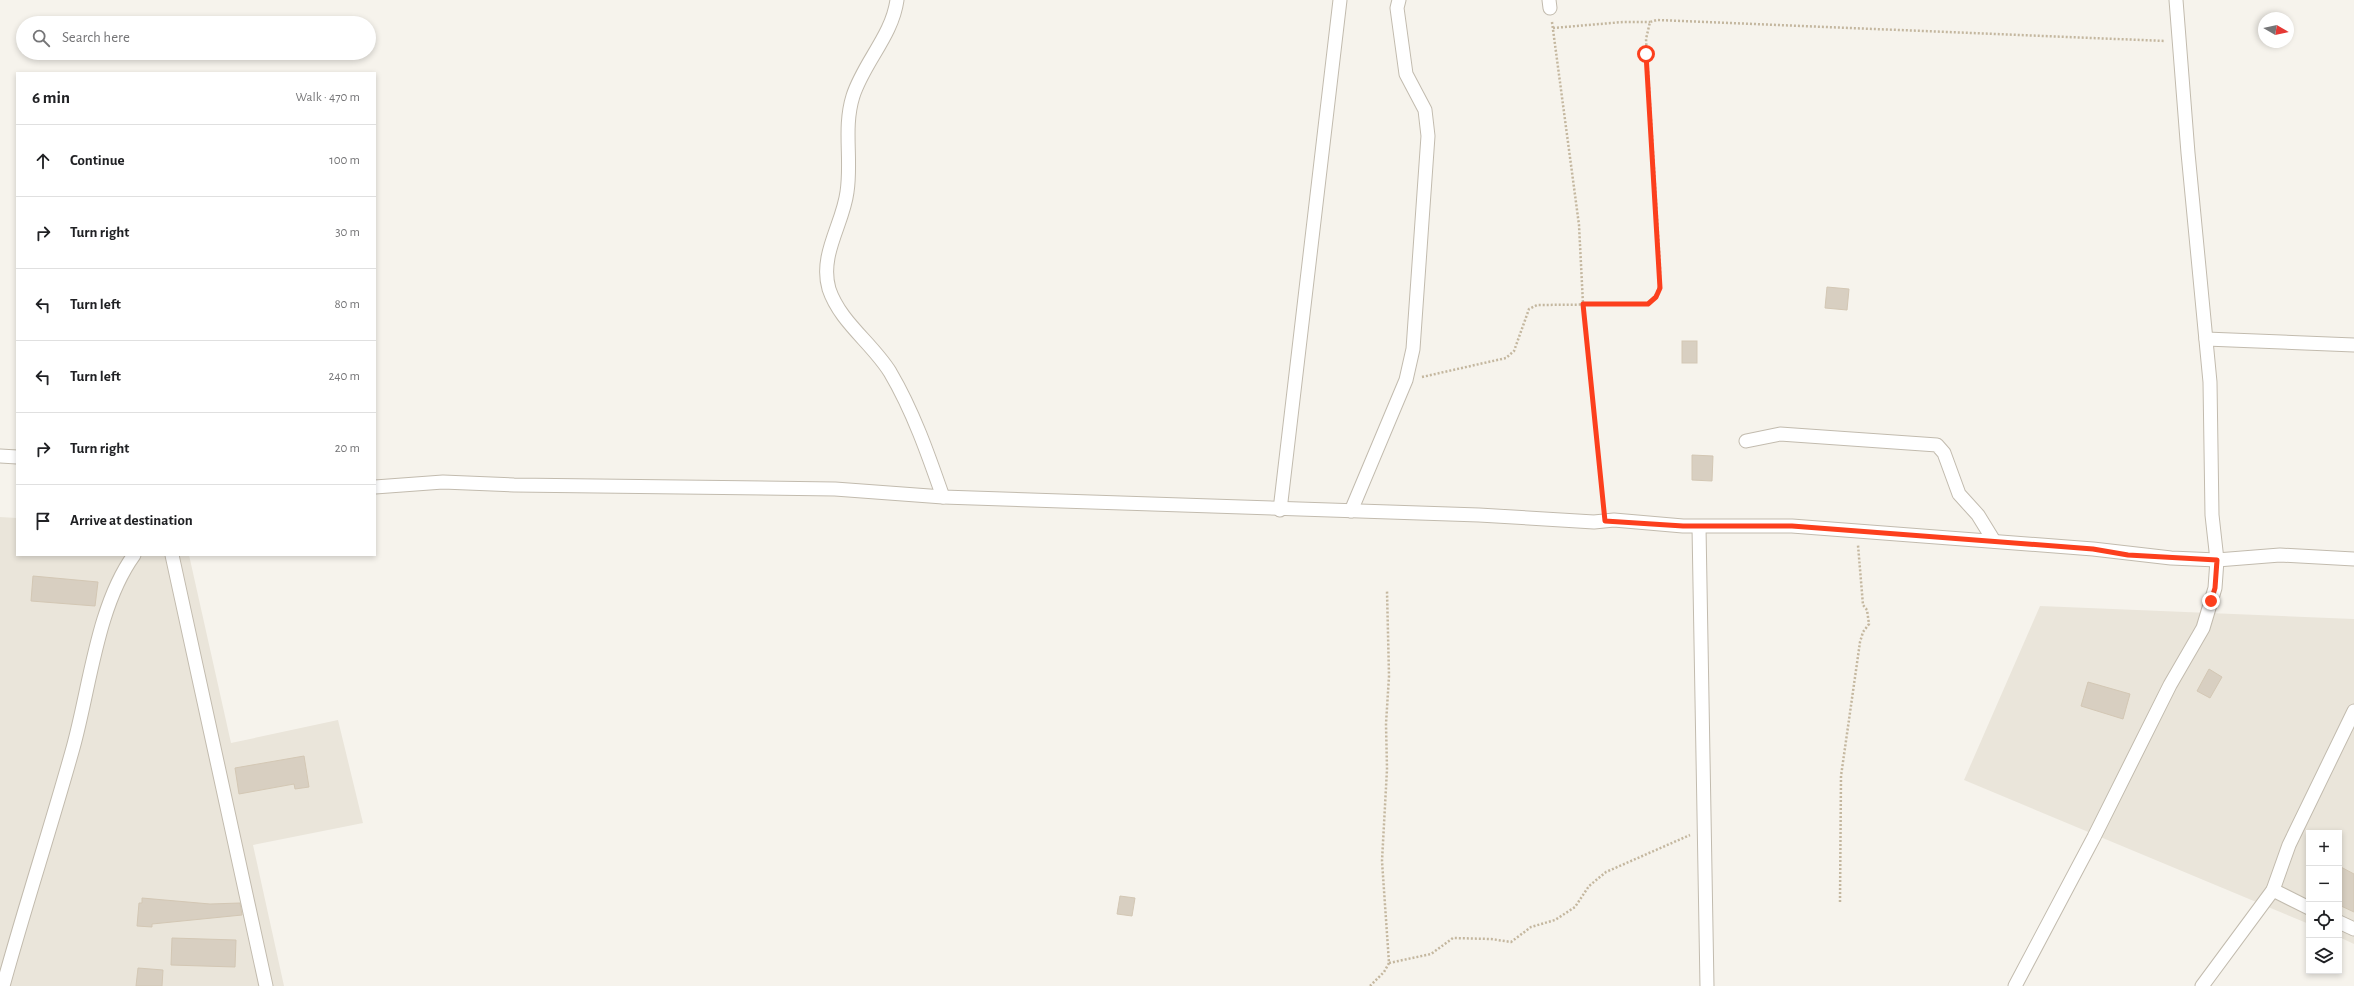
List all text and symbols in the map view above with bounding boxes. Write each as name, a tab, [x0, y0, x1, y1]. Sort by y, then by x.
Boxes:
north arrow	[2258, 12, 2294, 48]
search box	[16, 16, 376, 60]
icon: search	[30, 27, 52, 49]
text: Search here	[62, 30, 130, 45]
route start	[1637, 45, 1655, 63]
text: 6 min	[32, 89, 70, 106]
text: Walk · 470 m	[296, 91, 360, 104]
icon: ahead	[32, 150, 54, 172]
text: Continue	[70, 153, 125, 168]
text: 100 m	[329, 154, 360, 167]
icon: right	[32, 222, 54, 244]
text: Turn right	[70, 225, 129, 240]
text: 30 m	[335, 226, 360, 239]
icon: left	[32, 294, 54, 316]
text: Turn left	[70, 297, 121, 312]
text: 80 m	[334, 298, 360, 311]
icon: left	[32, 366, 54, 388]
text: Turn left	[70, 369, 121, 384]
text: 240 m	[328, 370, 360, 383]
icon: right	[32, 438, 54, 460]
text: Turn right	[70, 441, 129, 456]
text: 20 m	[335, 442, 360, 455]
icon: arrive	[32, 510, 54, 532]
text: Arrive at destination	[70, 513, 193, 528]
route end	[2202, 592, 2220, 610]
map controls	[2306, 830, 2342, 974]
button: +	[2306, 830, 2342, 866]
button: −	[2306, 866, 2342, 902]
button: locate	[2306, 902, 2342, 938]
button: layers	[2306, 938, 2342, 974]

